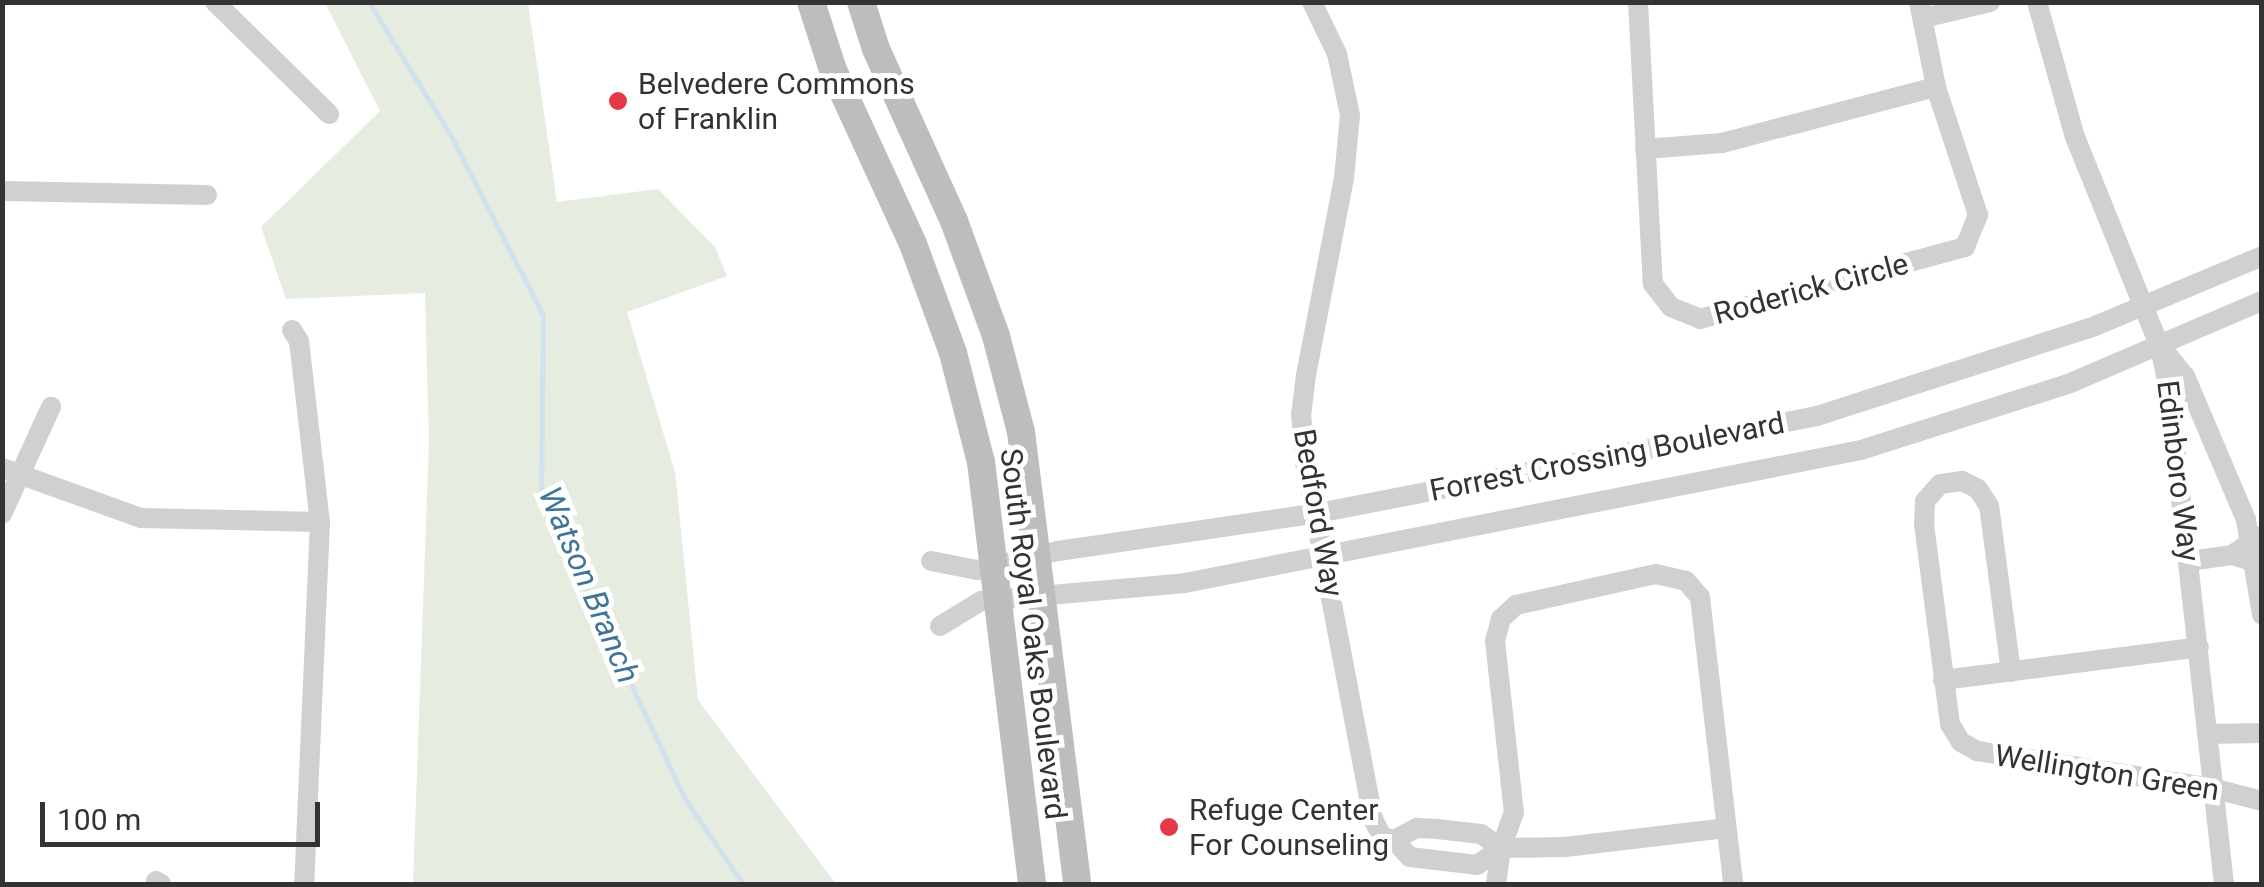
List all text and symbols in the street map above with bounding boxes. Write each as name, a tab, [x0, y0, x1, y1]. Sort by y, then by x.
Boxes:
place label: Belvedere Commons of Franklin	[638, 66, 915, 136]
marker: Belvedere Commons of Franklin	[607, 90, 629, 112]
street label: Roderick Circle	[1710, 246, 1912, 332]
street label: Edinboro Way	[2149, 378, 2207, 564]
street label: Forrest Crossing Boulevard	[1427, 405, 1787, 509]
street label: Bedford Way	[1286, 426, 1350, 600]
street label: South Royal Oaks Boulevard	[992, 446, 1074, 822]
water label: Watson Branch	[530, 481, 648, 689]
street label: Wellington Green	[1992, 737, 2222, 809]
scale bar	[45, 782, 325, 844]
place label: Refuge Center For Counseling	[1189, 792, 1389, 862]
text: 100 m	[57, 802, 141, 837]
marker: Refuge Center For Counseling	[1158, 816, 1180, 838]

